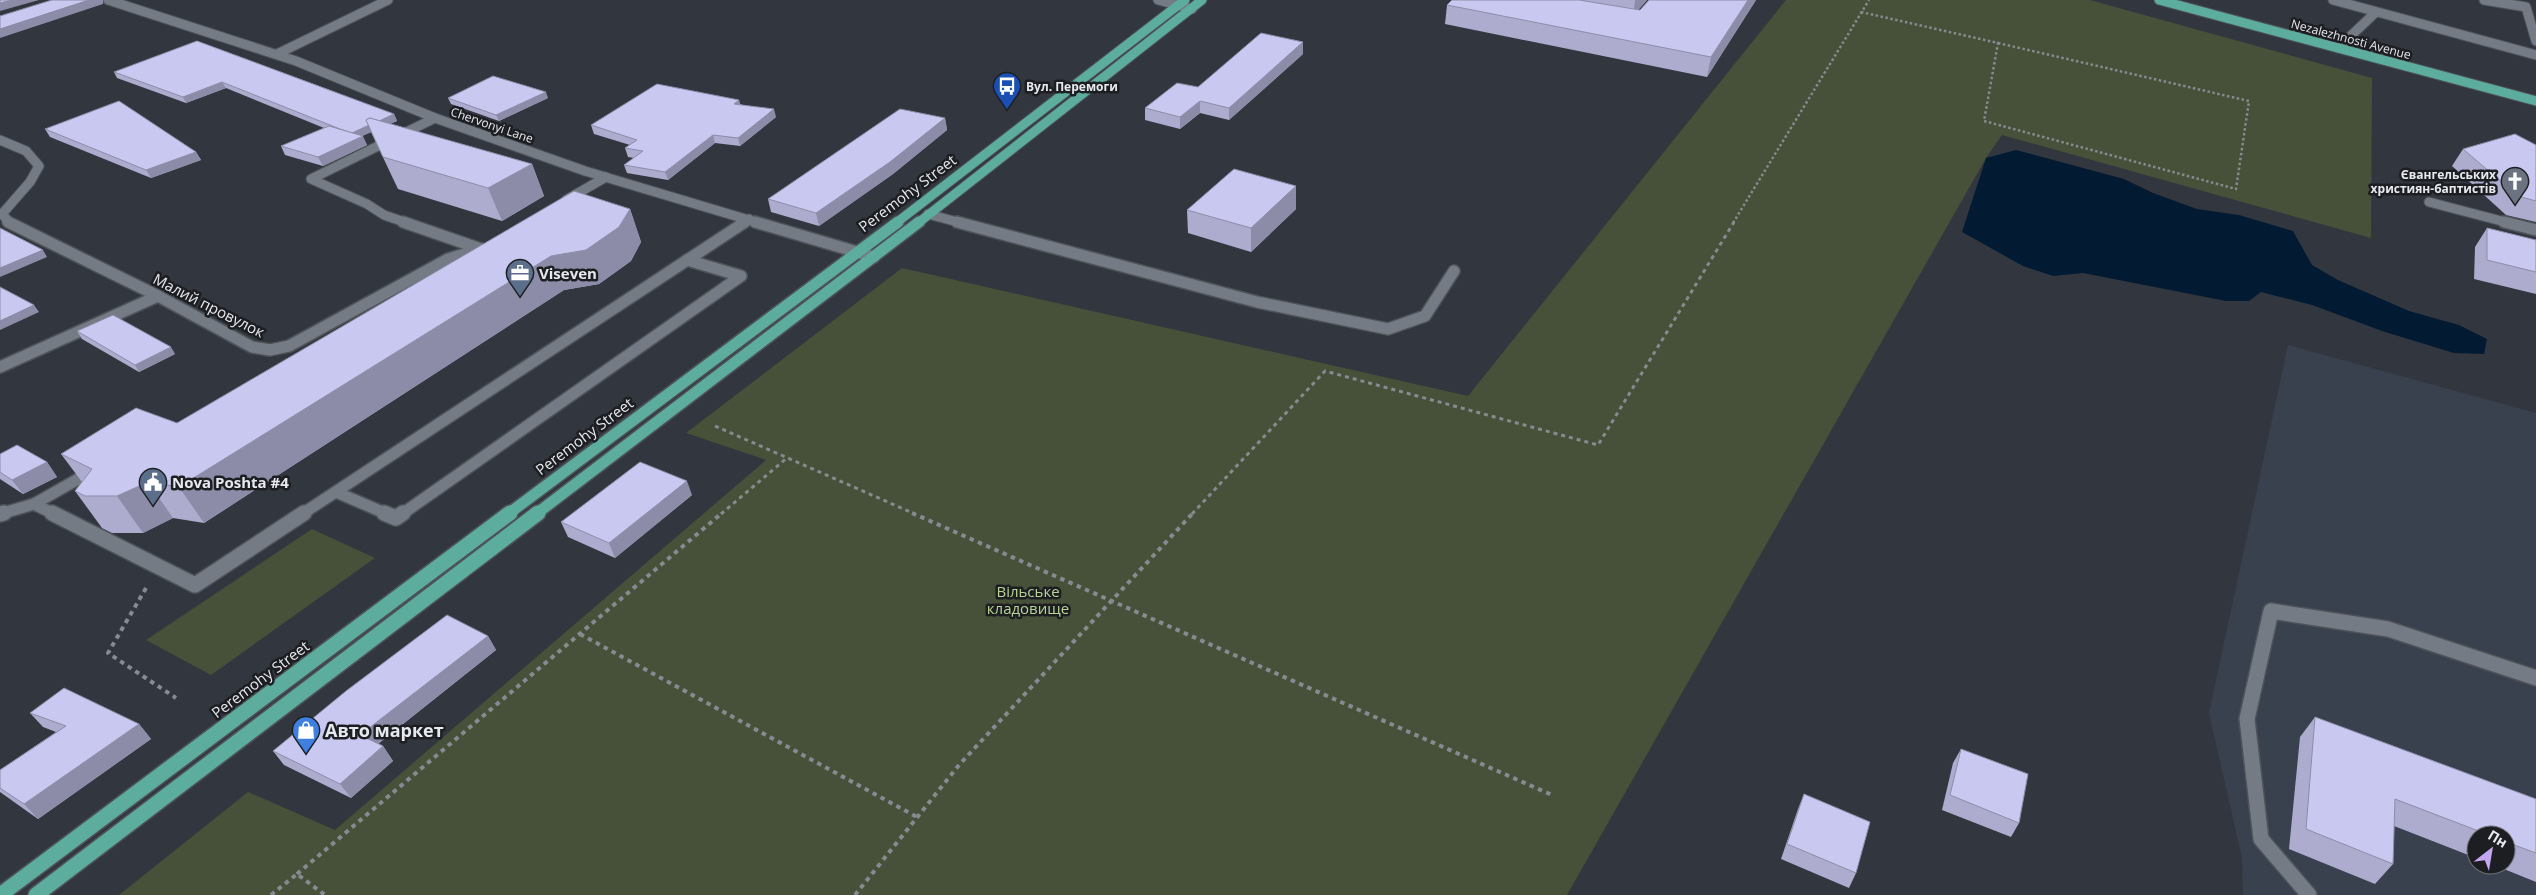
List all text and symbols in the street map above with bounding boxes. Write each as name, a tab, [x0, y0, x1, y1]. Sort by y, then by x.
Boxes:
street label: Nezalezhnosti Avenue	[2289, 15, 2413, 63]
bus stop icon: Вул. Перемоги	[992, 71, 1022, 110]
place label: Вул. Перемоги	[1026, 78, 1118, 95]
street label: Chervonyi Lane	[448, 103, 536, 147]
street label: Peremohy Street	[854, 150, 960, 236]
place label: Євангельських християн-баптистів	[2371, 166, 2496, 197]
church icon: Євангельських християн-баптистів	[2500, 166, 2530, 205]
office icon: Viseven	[505, 258, 535, 297]
place label: Viseven	[539, 263, 597, 283]
street label: Малий провулок	[150, 268, 268, 342]
street label: Peremohy Street	[531, 393, 637, 479]
public building icon: Nova Poshta #4	[138, 467, 168, 506]
place label: Nova Poshta #4	[172, 472, 289, 492]
park label: Вільське кладовище	[987, 581, 1069, 618]
street label: Peremohy Street	[207, 636, 313, 722]
shop icon: Авто маркет	[291, 715, 321, 754]
place label: Авто маркет	[325, 718, 444, 742]
north arrow	[2466, 825, 2516, 875]
text: Пн	[2485, 825, 2511, 852]

